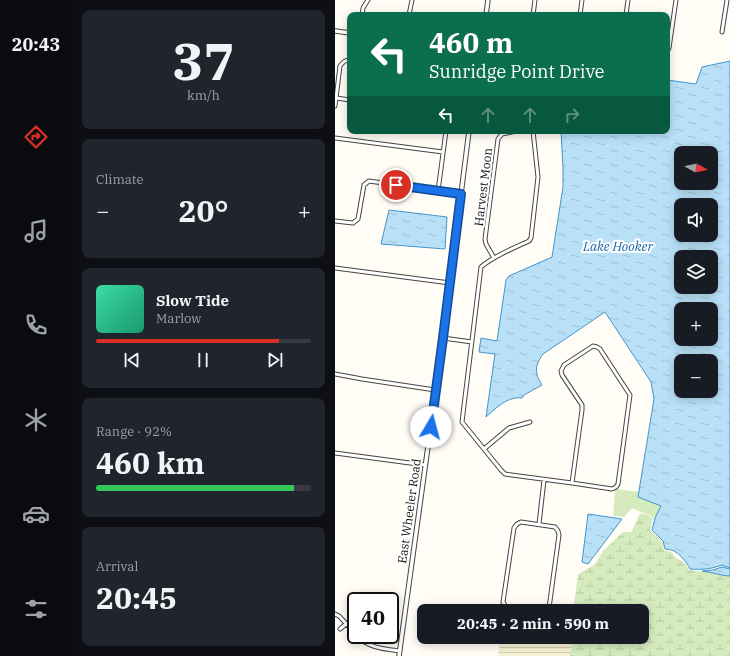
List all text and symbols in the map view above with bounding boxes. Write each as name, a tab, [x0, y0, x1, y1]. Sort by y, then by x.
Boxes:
text: 460 m	[429, 24, 513, 61]
text: 37	[172, 27, 235, 94]
icon: left	[363, 28, 415, 80]
text: 20:43	[12, 33, 60, 56]
text: Sunridge Point Drive	[429, 60, 605, 83]
text: km/h	[187, 87, 220, 104]
icon: left	[435, 104, 457, 126]
icon: ahead	[477, 104, 499, 126]
icon: ahead	[519, 104, 541, 126]
icon: right	[561, 104, 583, 126]
icon: directions	[22, 123, 50, 151]
north arrow	[674, 146, 718, 190]
map controls	[674, 146, 718, 398]
street label: Harvest Moon	[471, 147, 495, 227]
pin	[379, 168, 413, 202]
text: Climate	[96, 171, 143, 188]
icon: arrive	[385, 174, 407, 196]
text: 20°	[178, 191, 229, 230]
text: −	[96, 196, 109, 225]
text: +	[298, 196, 311, 225]
button: sound	[674, 198, 718, 242]
icon: music	[22, 217, 50, 245]
water label: Lake Hooker	[582, 238, 653, 255]
button: layers	[674, 250, 718, 294]
text: Slow Tide	[156, 291, 229, 310]
button: +	[674, 302, 718, 346]
text: Marlow	[156, 310, 201, 327]
icon: phone	[22, 311, 50, 339]
icon: previous	[121, 349, 143, 371]
icon: pause	[192, 349, 214, 371]
icon: next	[264, 349, 286, 371]
button: −	[674, 354, 718, 398]
icon: climate	[22, 406, 50, 434]
position arrow	[410, 406, 452, 448]
text: Range · 92%	[96, 423, 172, 440]
text: 460 km	[96, 443, 205, 482]
street label: East Wheeler Road	[394, 458, 424, 564]
icon: car	[22, 500, 50, 528]
text: Arrival	[96, 558, 138, 575]
text: 20:45	[96, 578, 177, 617]
speed limit sign: 40	[347, 592, 399, 644]
icon: filters	[22, 595, 50, 623]
text: 20:45 · 2 min · 590 m	[457, 614, 609, 633]

